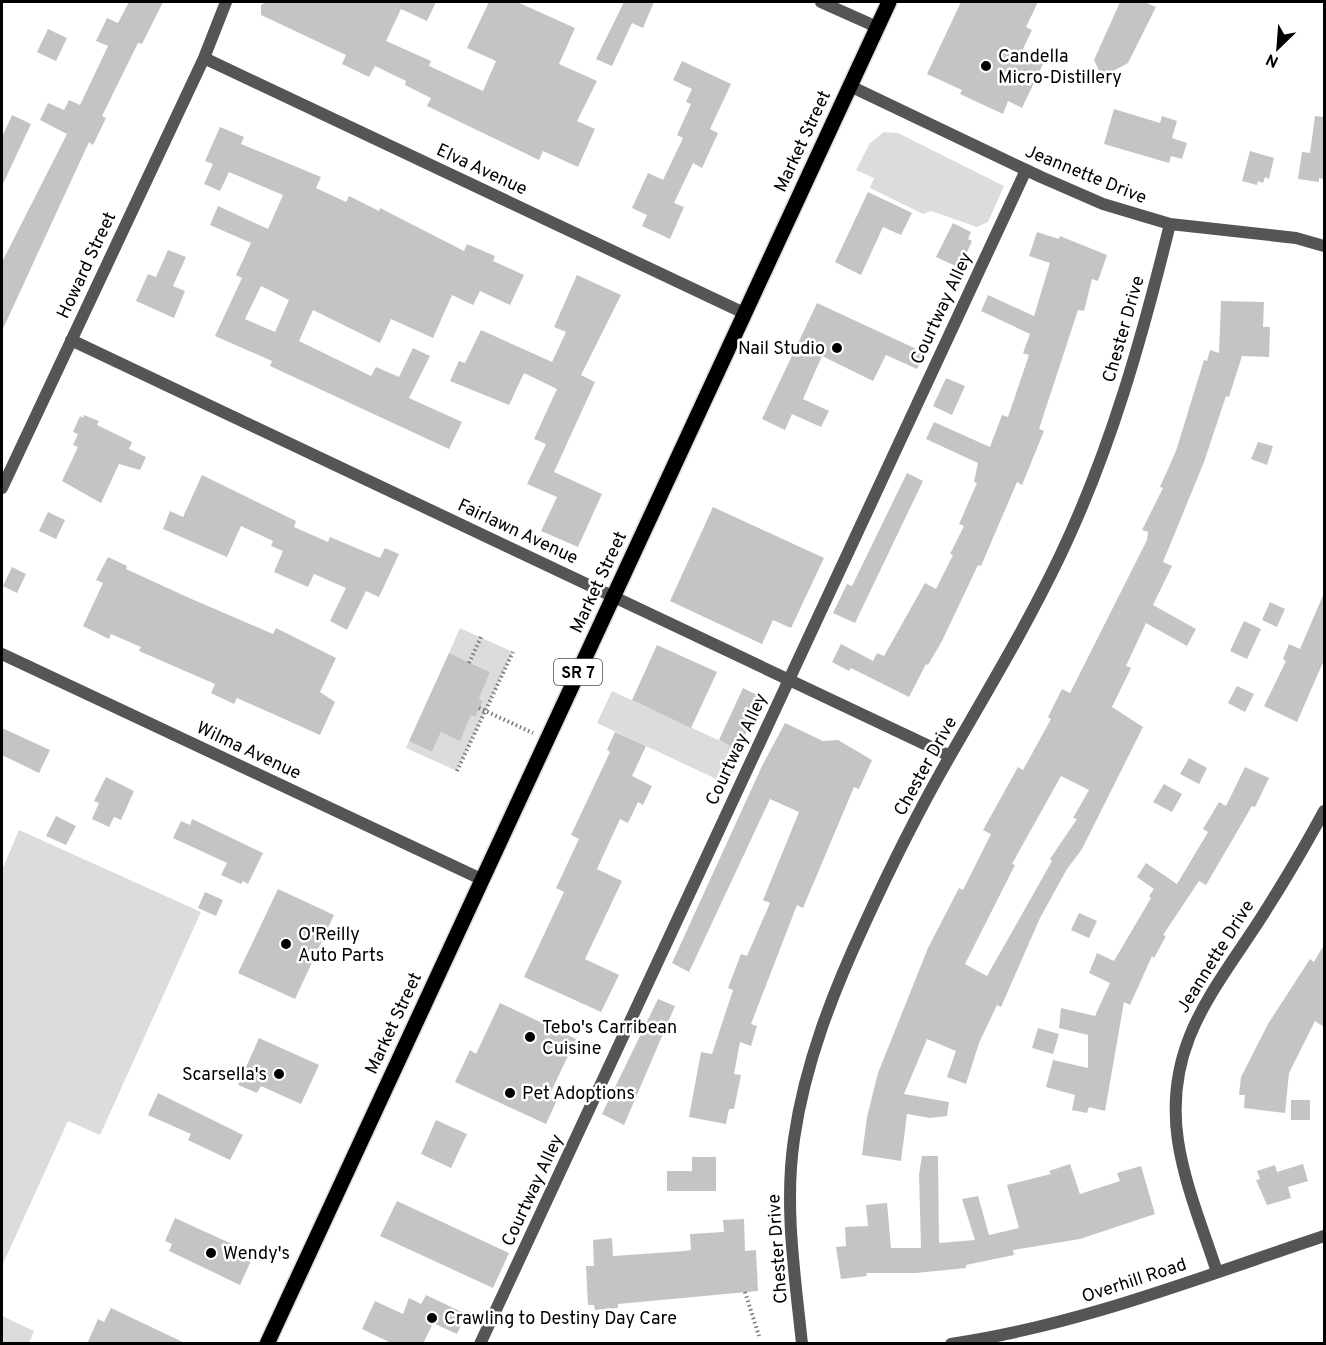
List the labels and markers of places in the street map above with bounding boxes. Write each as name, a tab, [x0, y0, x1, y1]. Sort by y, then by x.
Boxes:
place label: Candella Micro-Distillery	[998, 46, 1122, 90]
marker: Candella Micro-Distillery	[979, 59, 993, 73]
place label: Nail Studio	[738, 338, 825, 361]
marker: Nail Studio	[830, 341, 844, 355]
place label: O'Reilly Auto Parts	[298, 924, 384, 968]
marker: O'Reilly Auto Parts	[279, 937, 293, 951]
place label: Tebo's Carribean Cuisine	[542, 1017, 677, 1061]
marker: Tebo's Carribean Cuisine	[523, 1030, 537, 1044]
place label: Scarsella's	[182, 1064, 267, 1087]
marker: Scarsella's	[272, 1067, 286, 1081]
place label: Pet Adoptions	[522, 1083, 635, 1106]
marker: Pet Adoptions	[503, 1086, 517, 1100]
place label: Wendy's	[223, 1243, 290, 1266]
marker: Wendy's	[204, 1246, 218, 1260]
place label: Crawling to Destiny Day Care	[444, 1308, 677, 1331]
marker: Crawling to Destiny Day Care	[425, 1311, 439, 1325]

